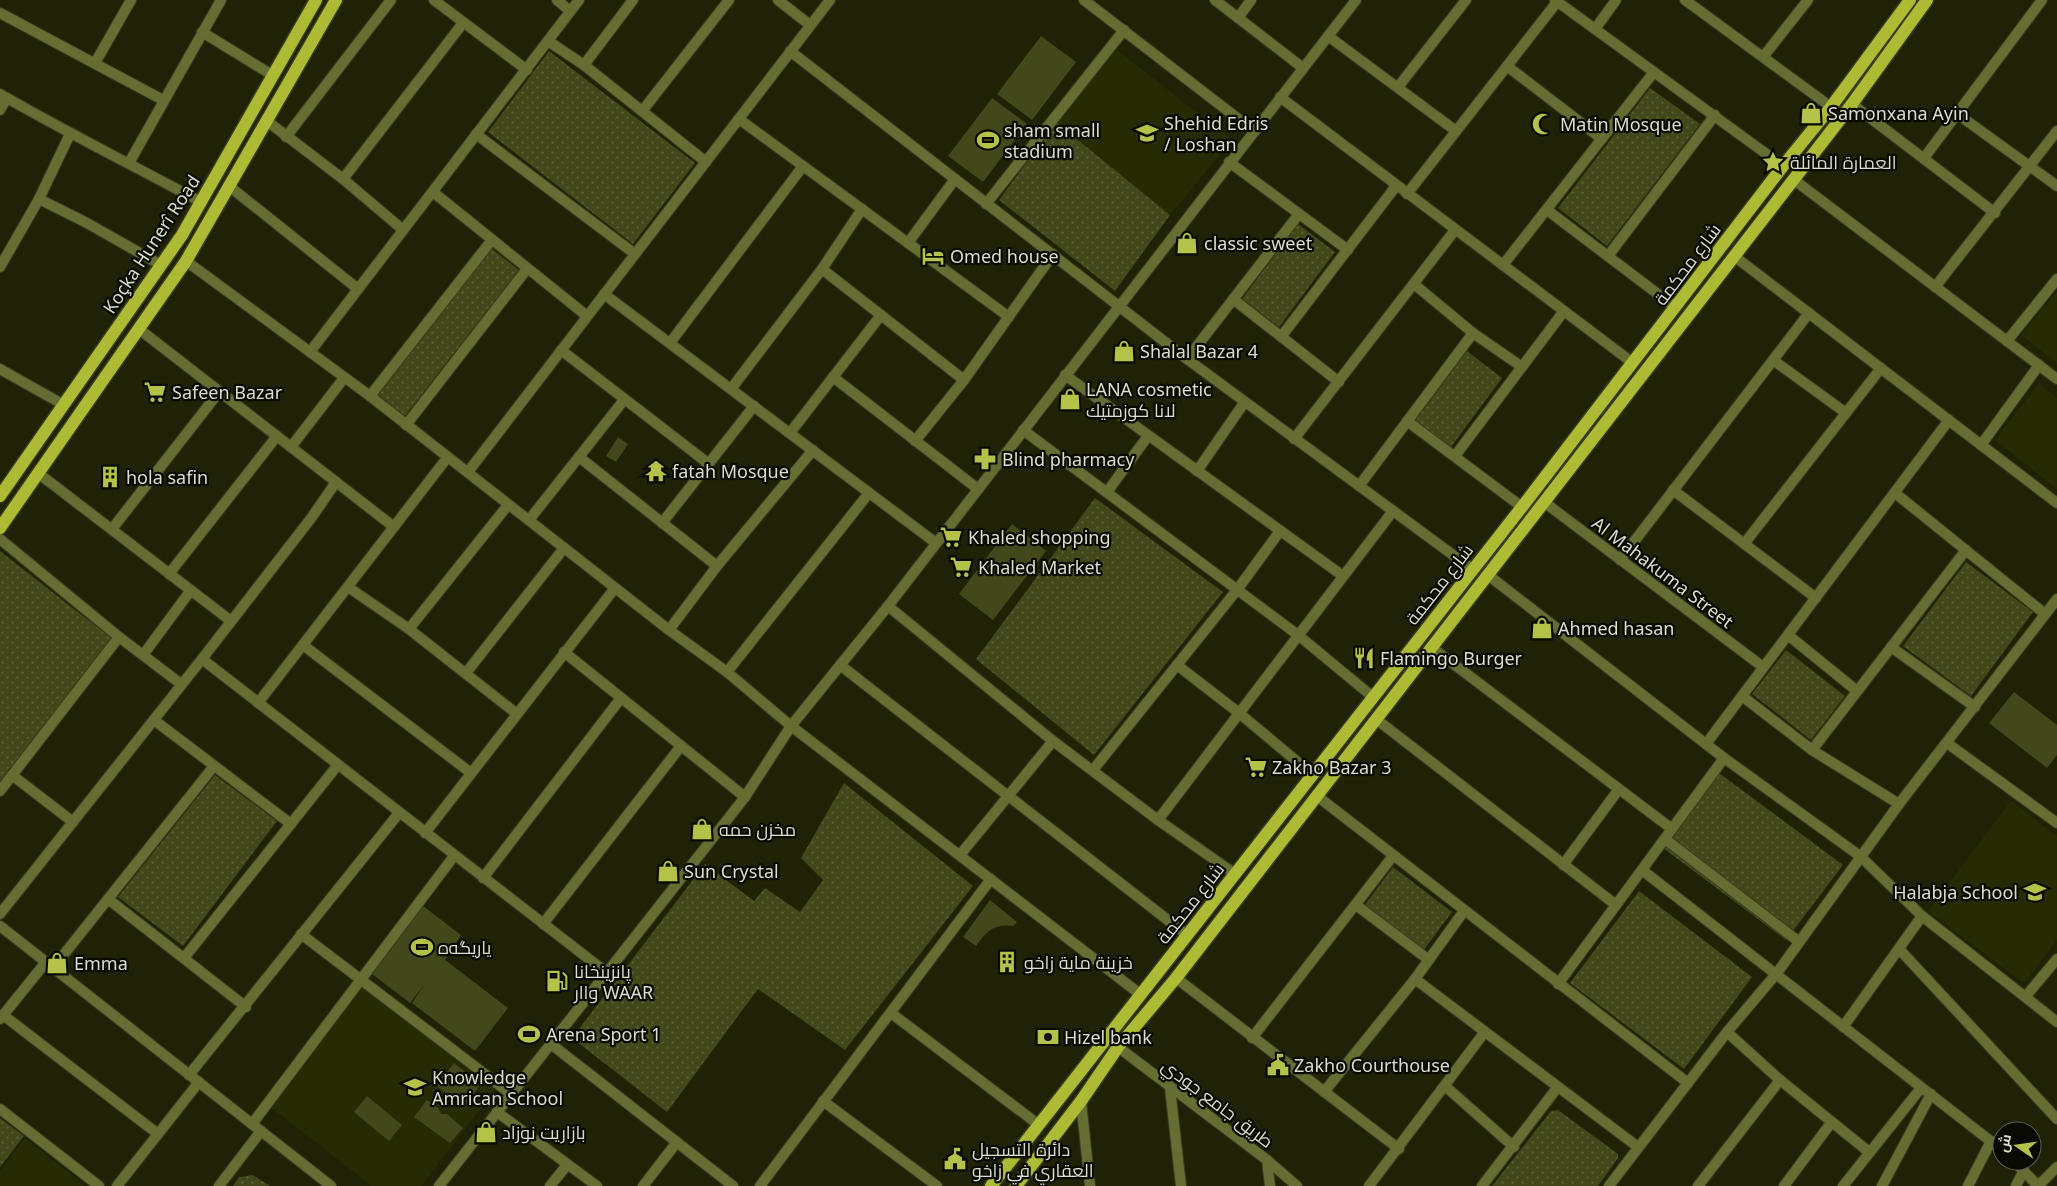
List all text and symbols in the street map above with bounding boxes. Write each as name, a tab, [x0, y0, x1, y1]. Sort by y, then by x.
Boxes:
shop icon: Samonxana Ayin	[1798, 100, 1824, 126]
place label: Samonxana Ayin	[1828, 101, 1969, 125]
place label: Shehid Edris / Loshan	[1164, 111, 1268, 156]
mosque icon: Matin Mosque	[1530, 111, 1556, 137]
place label: Matin Mosque	[1560, 112, 1682, 136]
place label: sham small stadium	[1004, 118, 1100, 163]
school or university icon: Shehid Edris / Loshan	[1134, 120, 1160, 146]
sports icon: sham small stadium	[975, 127, 1001, 153]
place icon: العمارة المائلة	[1760, 149, 1786, 175]
place label: العمارة المائلة	[1790, 150, 1897, 174]
street label: Koçka Hunerî Road	[97, 170, 205, 318]
street label: شارع محكمة	[1648, 218, 1726, 310]
shop icon: classic sweet	[1174, 230, 1200, 256]
place label: classic sweet	[1204, 231, 1313, 255]
hotel icon: Omed house	[920, 243, 946, 269]
place label: Omed house	[950, 244, 1059, 268]
shop icon: Shalal Bazar 4	[1111, 338, 1137, 364]
place label: Shalal Bazar 4	[1140, 339, 1258, 363]
place label: LANA cosmetic لانا کوزمتیك	[1086, 377, 1212, 422]
supermarket icon: Safeen Bazar	[142, 379, 168, 405]
place label: Safeen Bazar	[172, 380, 283, 404]
shop icon: LANA cosmetic لانا کوزمتیك	[1057, 386, 1083, 412]
pharmacy icon: Blind pharmacy	[972, 446, 998, 472]
place label: Blind pharmacy	[1002, 447, 1135, 471]
temple icon: fatah Mosque	[643, 458, 669, 484]
place label: fatah Mosque	[672, 459, 789, 483]
building icon: hola safin	[97, 464, 123, 490]
place label: hola safin	[126, 465, 208, 489]
street label: Al Mahakuma Street	[1587, 511, 1739, 633]
supermarket icon: Khaled shopping	[938, 524, 964, 550]
place label: Khaled shopping	[968, 525, 1111, 549]
street label: شارع محكمة	[1400, 539, 1479, 630]
supermarket icon: Khaled Market	[948, 554, 974, 580]
place label: Khaled Market	[978, 555, 1102, 579]
shop icon: Ahmed hasan	[1529, 615, 1555, 641]
place label: Ahmed hasan	[1558, 616, 1674, 640]
restaurant icon: Flamingo Burger	[1351, 645, 1377, 671]
place label: Flamingo Burger	[1380, 646, 1523, 670]
supermarket icon: Zakho Bazar 3	[1243, 754, 1269, 780]
place label: Zakho Bazar 3	[1272, 755, 1391, 779]
shop icon: مخزن حمه	[689, 816, 715, 842]
place label: مخزن حمه	[719, 817, 796, 841]
shop icon: Sun Crystal	[655, 858, 681, 884]
street label: شارع محكمة	[1151, 858, 1230, 949]
place label: Sun Crystal	[684, 859, 779, 883]
school or university icon: Halabja School	[2022, 879, 2048, 905]
place label: Halabja School	[1893, 880, 2018, 904]
sports icon: یاریگه‌ه	[409, 934, 435, 960]
place label: یاریگه‌ه	[438, 935, 492, 959]
building icon: خزينة ماية زاخو	[994, 949, 1020, 975]
shop icon: Emma	[44, 950, 70, 976]
place label: خزينة ماية زاخو	[1024, 950, 1133, 974]
place label: Emma	[74, 951, 128, 975]
place label: پانزینخانا واار WAAR	[573, 959, 653, 1004]
fuel station icon: پانزینخانا واار WAAR	[544, 968, 570, 994]
sports icon: Arena Sport 1	[516, 1021, 542, 1047]
place label: Arena Sport 1	[546, 1022, 661, 1046]
bank icon: Hizel bank	[1035, 1024, 1061, 1050]
place label: Hizel bank	[1064, 1025, 1152, 1049]
public building icon: Zakho Courthouse	[1265, 1052, 1291, 1078]
street label: طريق جامع جودي	[1155, 1053, 1279, 1155]
place label: Zakho Courthouse	[1294, 1053, 1450, 1077]
place label: Knowledge Amrican School	[432, 1065, 563, 1110]
school or university icon: Knowledge Amrican School	[402, 1074, 428, 1100]
shop icon: بازاريت نوزاد	[473, 1119, 499, 1145]
place label: بازاريت نوزاد	[502, 1120, 586, 1144]
north arrow	[1992, 1121, 2042, 1171]
text: ش	[1993, 1132, 2015, 1154]
place label: دائرة التسجيل العقاري في زاخو	[972, 1137, 1094, 1185]
public building icon: دائرة التسجيل العقاري في زاخو	[942, 1146, 968, 1172]

